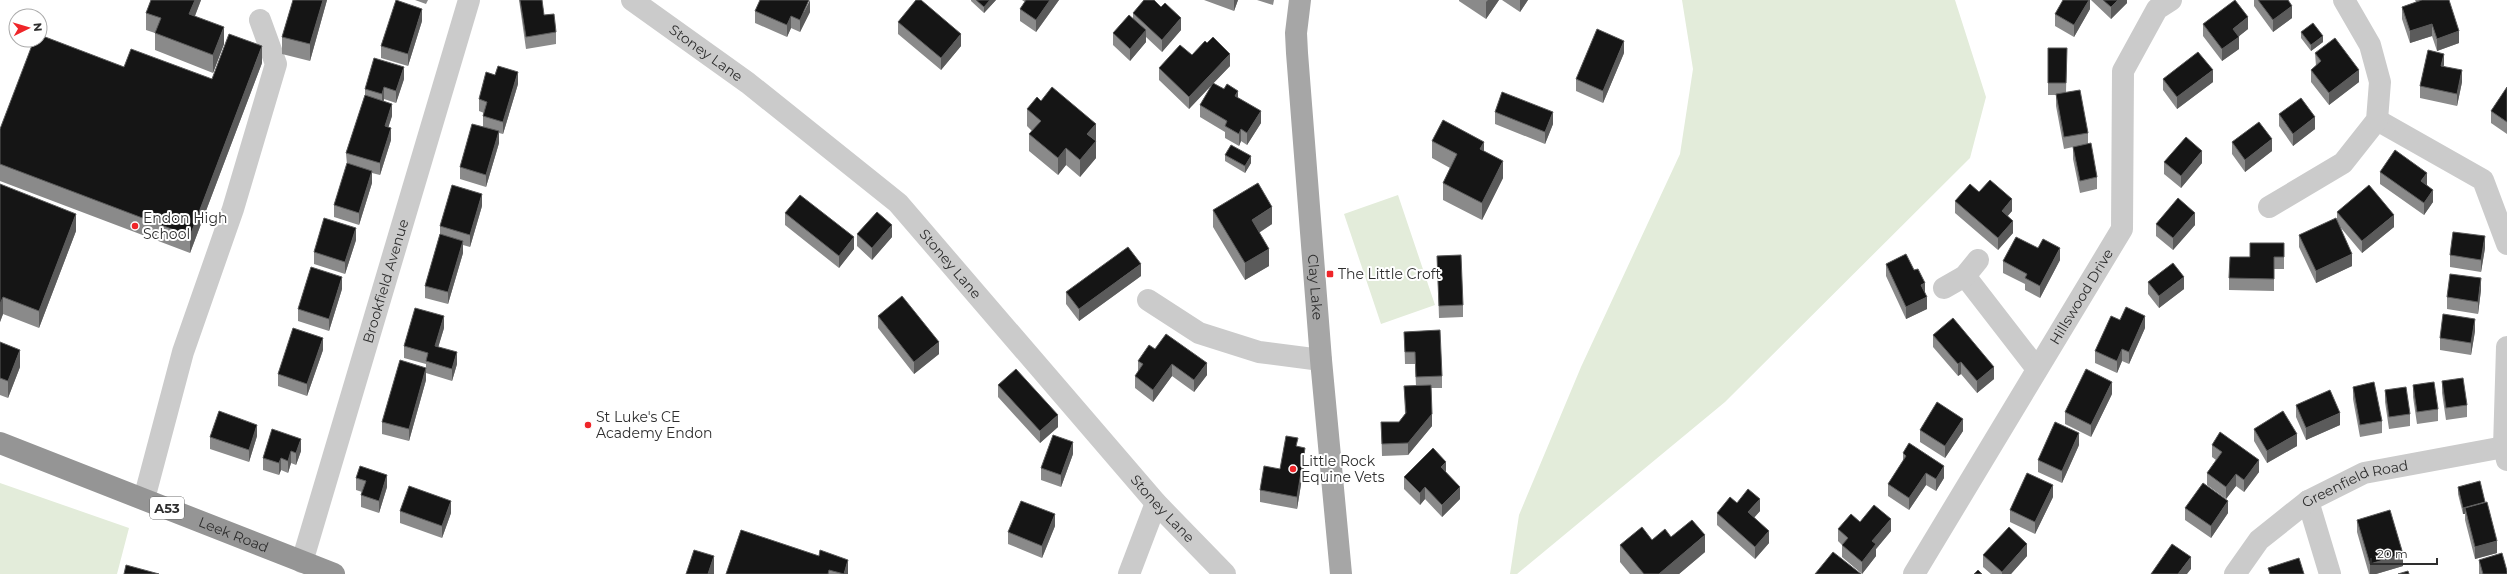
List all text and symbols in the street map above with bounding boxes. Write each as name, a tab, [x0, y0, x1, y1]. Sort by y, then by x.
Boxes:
north arrow	[8, 8, 48, 48]
street label: Stoney Lane	[666, 20, 746, 85]
text: N	[31, 22, 45, 32]
place label: Endon High School	[143, 209, 227, 243]
street label: Brookfield Avenue	[358, 217, 412, 345]
marker: Endon High School	[130, 221, 140, 231]
street label: Stoney Lane	[915, 225, 985, 302]
street label: Hillswood Drive	[2045, 245, 2117, 348]
street label: Clay Lake	[1304, 253, 1327, 321]
place label: The Little Croft	[1338, 265, 1441, 283]
marker: The Little Croft	[1325, 269, 1335, 279]
place label: St Luke's CE Academy Endon	[596, 408, 712, 442]
marker: St Luke's CE Academy Endon	[583, 420, 593, 430]
place label: Little Rock Equine Vets	[1301, 452, 1385, 486]
street label: Greenfield Road	[2298, 456, 2410, 512]
marker: Little Rock Equine Vets	[1288, 464, 1298, 474]
street label: Stoney Lane	[1127, 471, 1199, 546]
road number: A53	[150, 497, 184, 519]
street label: Leek Road	[196, 513, 271, 556]
scale bar	[2371, 540, 2437, 566]
text: 20 m	[2377, 546, 2408, 561]

